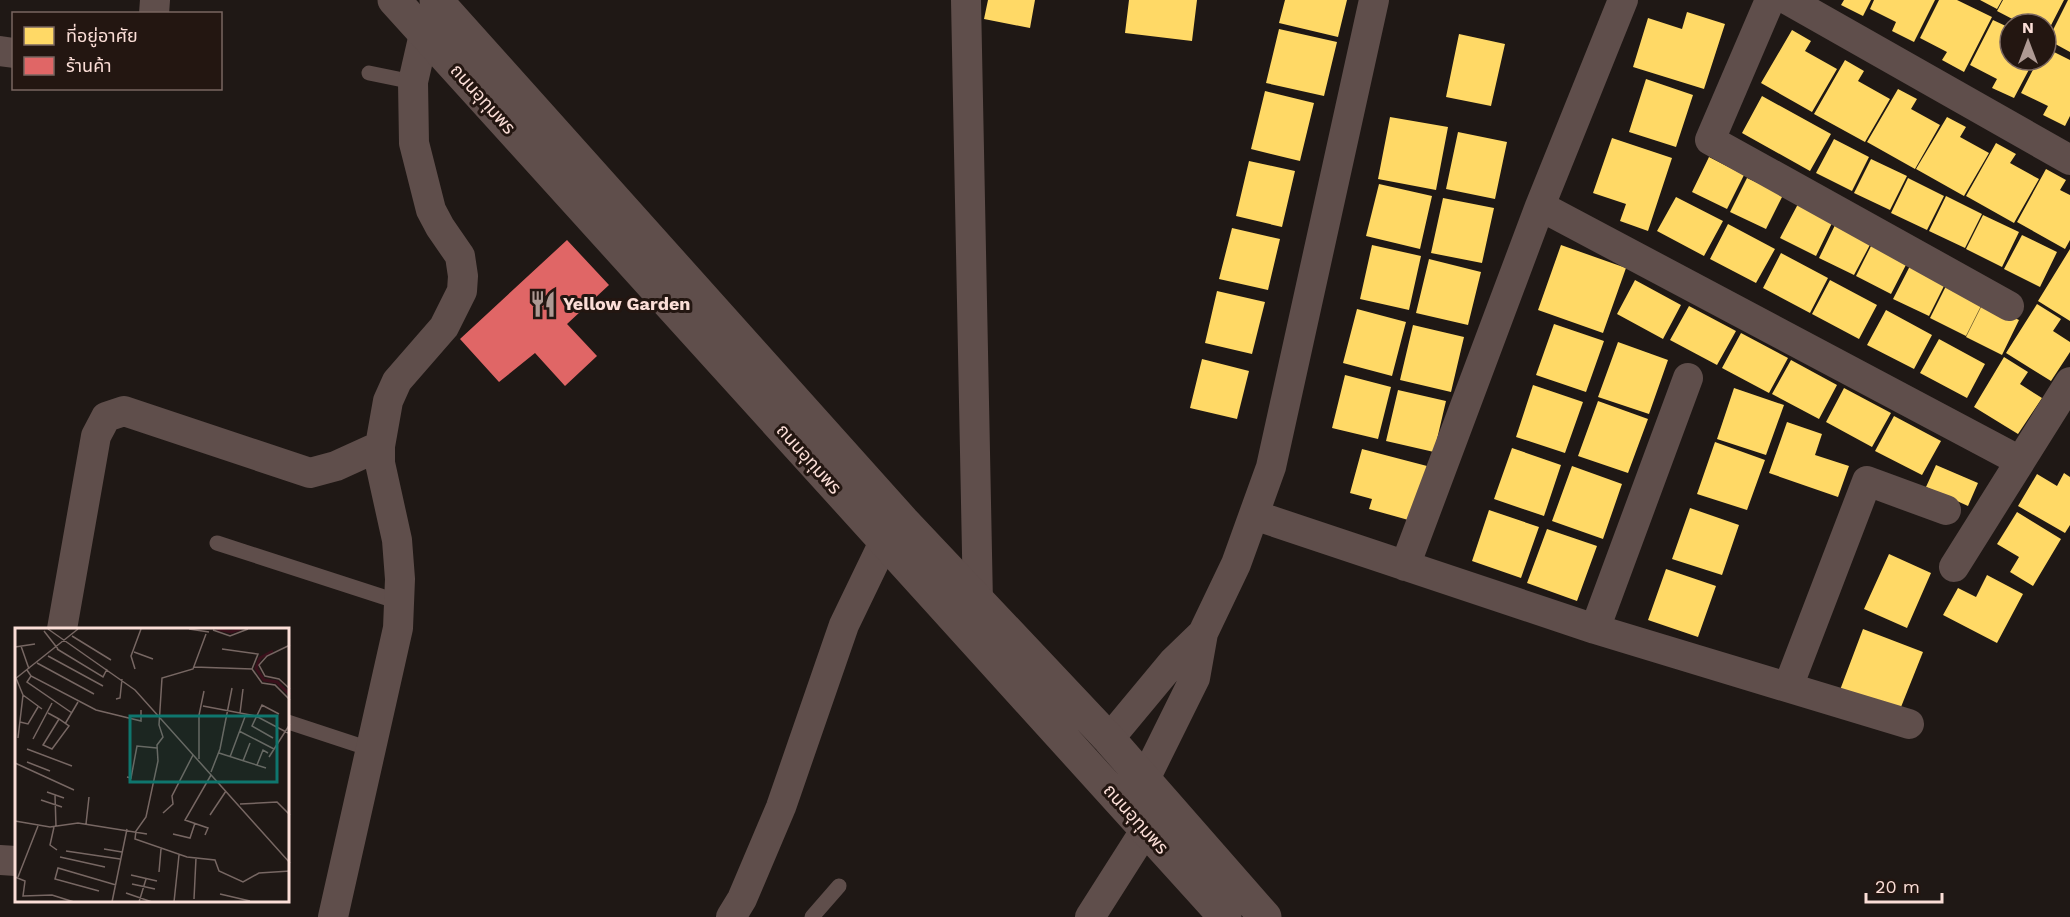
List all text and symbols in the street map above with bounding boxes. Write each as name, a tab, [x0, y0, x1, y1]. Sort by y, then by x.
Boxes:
legend	[12, 12, 222, 90]
north arrow	[1998, 12, 2058, 72]
text: N	[2022, 18, 2034, 37]
text: ที่อยู่อาศัย	[66, 23, 138, 48]
text: ร้านค้า	[66, 55, 112, 76]
street label: ถนนอุทุมพร	[446, 59, 520, 139]
restaurant icon: Yellow Garden	[528, 289, 558, 319]
place label: Yellow Garden	[563, 293, 691, 314]
street label: ถนนอุทุมพร	[772, 419, 846, 499]
inset map	[15, 628, 290, 902]
street label: ถนนอุทุมพร	[1099, 779, 1173, 859]
scale bar	[1866, 866, 1942, 904]
text: 20 m	[1875, 876, 1920, 897]

